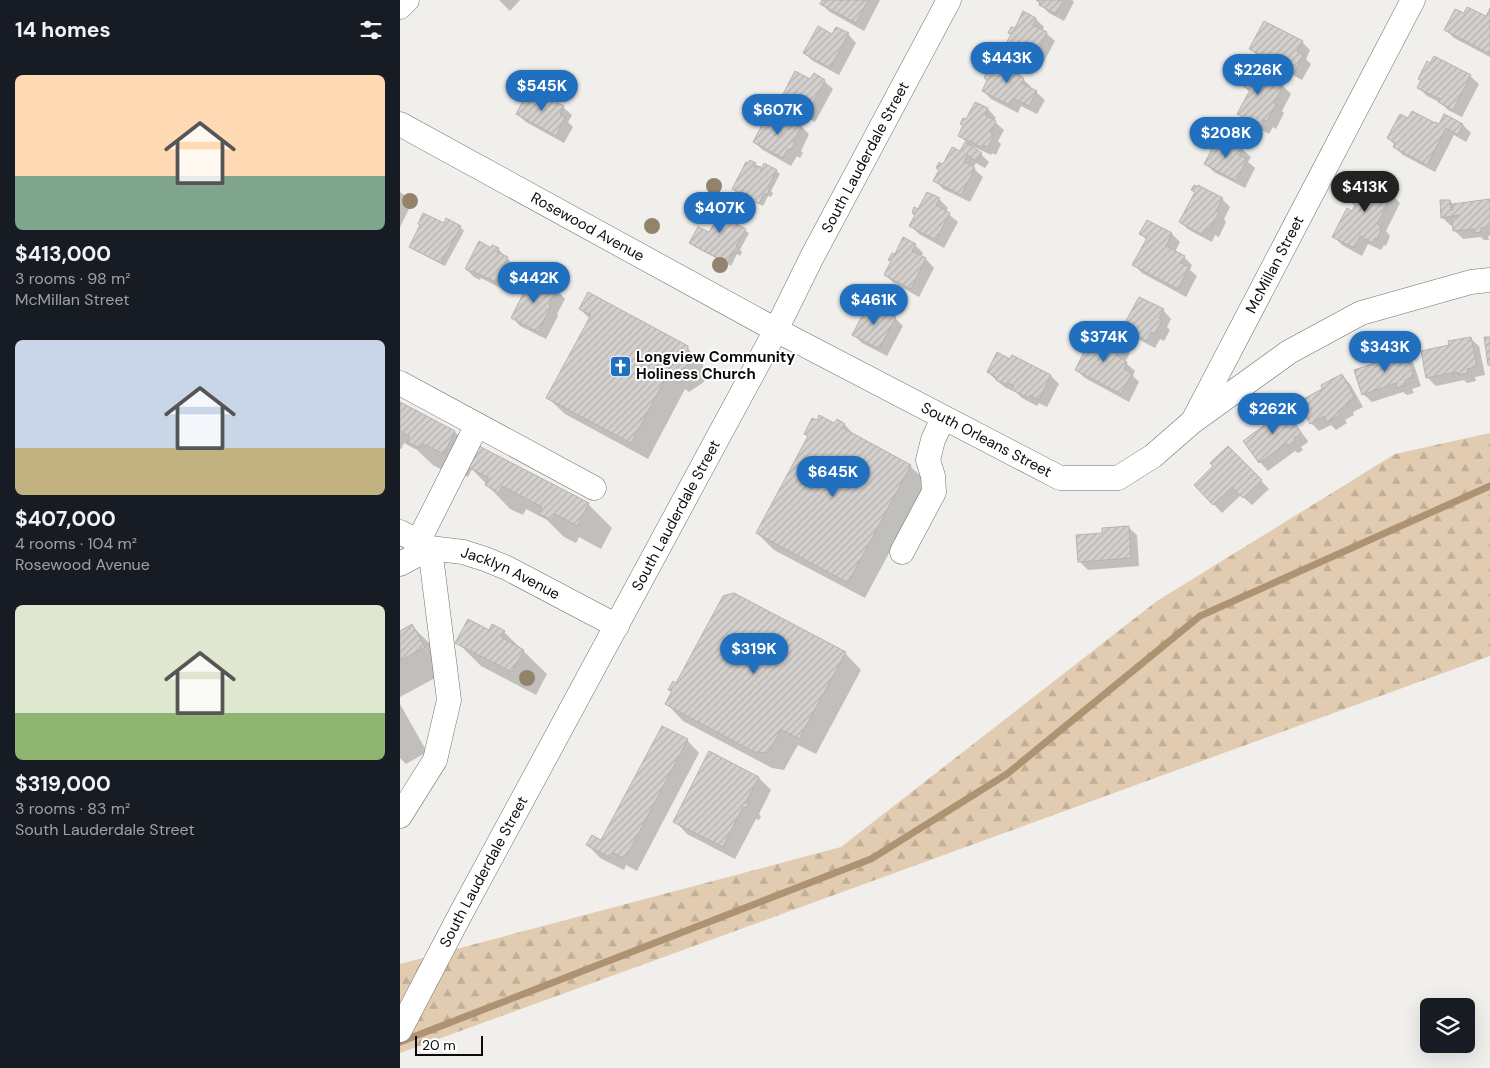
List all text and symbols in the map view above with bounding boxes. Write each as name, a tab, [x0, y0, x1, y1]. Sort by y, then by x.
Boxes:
text: 14 homes	[15, 16, 111, 44]
icon: filters	[357, 16, 385, 44]
pin: $443K	[972, 42, 1042, 84]
text: $443K	[982, 47, 1032, 68]
pin: $226K	[1223, 54, 1293, 96]
text: $226K	[1234, 59, 1282, 80]
pin: $545K	[507, 70, 577, 112]
text: $545K	[517, 75, 567, 96]
street label: South Lauderdale Street	[817, 78, 914, 236]
pin: $607K	[743, 94, 813, 136]
text: $607K	[753, 99, 803, 120]
icon: home	[155, 108, 245, 198]
pin: $208K	[1191, 116, 1261, 159]
text: $208K	[1201, 122, 1251, 143]
pin: $413K	[1330, 170, 1400, 213]
text: $413K	[1342, 176, 1388, 197]
street label: Rosewood Avenue	[527, 188, 648, 266]
pin: $407K	[685, 192, 755, 234]
text: $407K	[695, 197, 745, 218]
street label: McMillan Street	[1241, 212, 1309, 317]
text: $413,000	[15, 240, 111, 268]
pin: $442K	[499, 262, 569, 304]
text: $442K	[509, 267, 559, 288]
text: 3 rooms · 98 m²	[15, 268, 131, 289]
pin: $461K	[839, 284, 909, 326]
text: McMillan Street	[15, 289, 130, 310]
text: $461K	[851, 289, 897, 310]
pin: $374K	[1069, 320, 1139, 363]
text: $374K	[1080, 326, 1128, 347]
pin: $343K	[1350, 330, 1420, 373]
text: $343K	[1360, 336, 1410, 357]
place label: Longview Community Holiness Church	[636, 347, 795, 384]
church icon: Longview Community Holiness Church	[608, 354, 632, 378]
icon: home	[155, 373, 245, 463]
pin: $262K	[1238, 392, 1308, 435]
street label: South Orleans Street	[918, 397, 1055, 482]
text: $262K	[1249, 398, 1297, 419]
street label: South Lauderdale Street	[627, 436, 725, 594]
pin: $645K	[798, 456, 868, 498]
text: $645K	[808, 461, 858, 482]
text: $407,000	[15, 505, 116, 533]
text: 4 rooms · 104 m²	[15, 533, 137, 554]
street label: Jacklyn Avenue	[458, 542, 563, 604]
text: Rosewood Avenue	[15, 554, 150, 575]
pin: $319K	[719, 632, 789, 675]
icon: home	[155, 638, 245, 728]
text: $319K	[731, 638, 777, 659]
text: $319,000	[15, 770, 111, 798]
street label: South Lauderdale Street	[435, 793, 532, 951]
text: 3 rooms · 83 m²	[15, 798, 130, 819]
text: South Lauderdale Street	[15, 819, 195, 840]
map controls	[1420, 998, 1475, 1053]
button: layers	[1420, 998, 1475, 1053]
scale bar	[415, 1033, 482, 1056]
text: 20 m	[422, 1036, 456, 1054]

